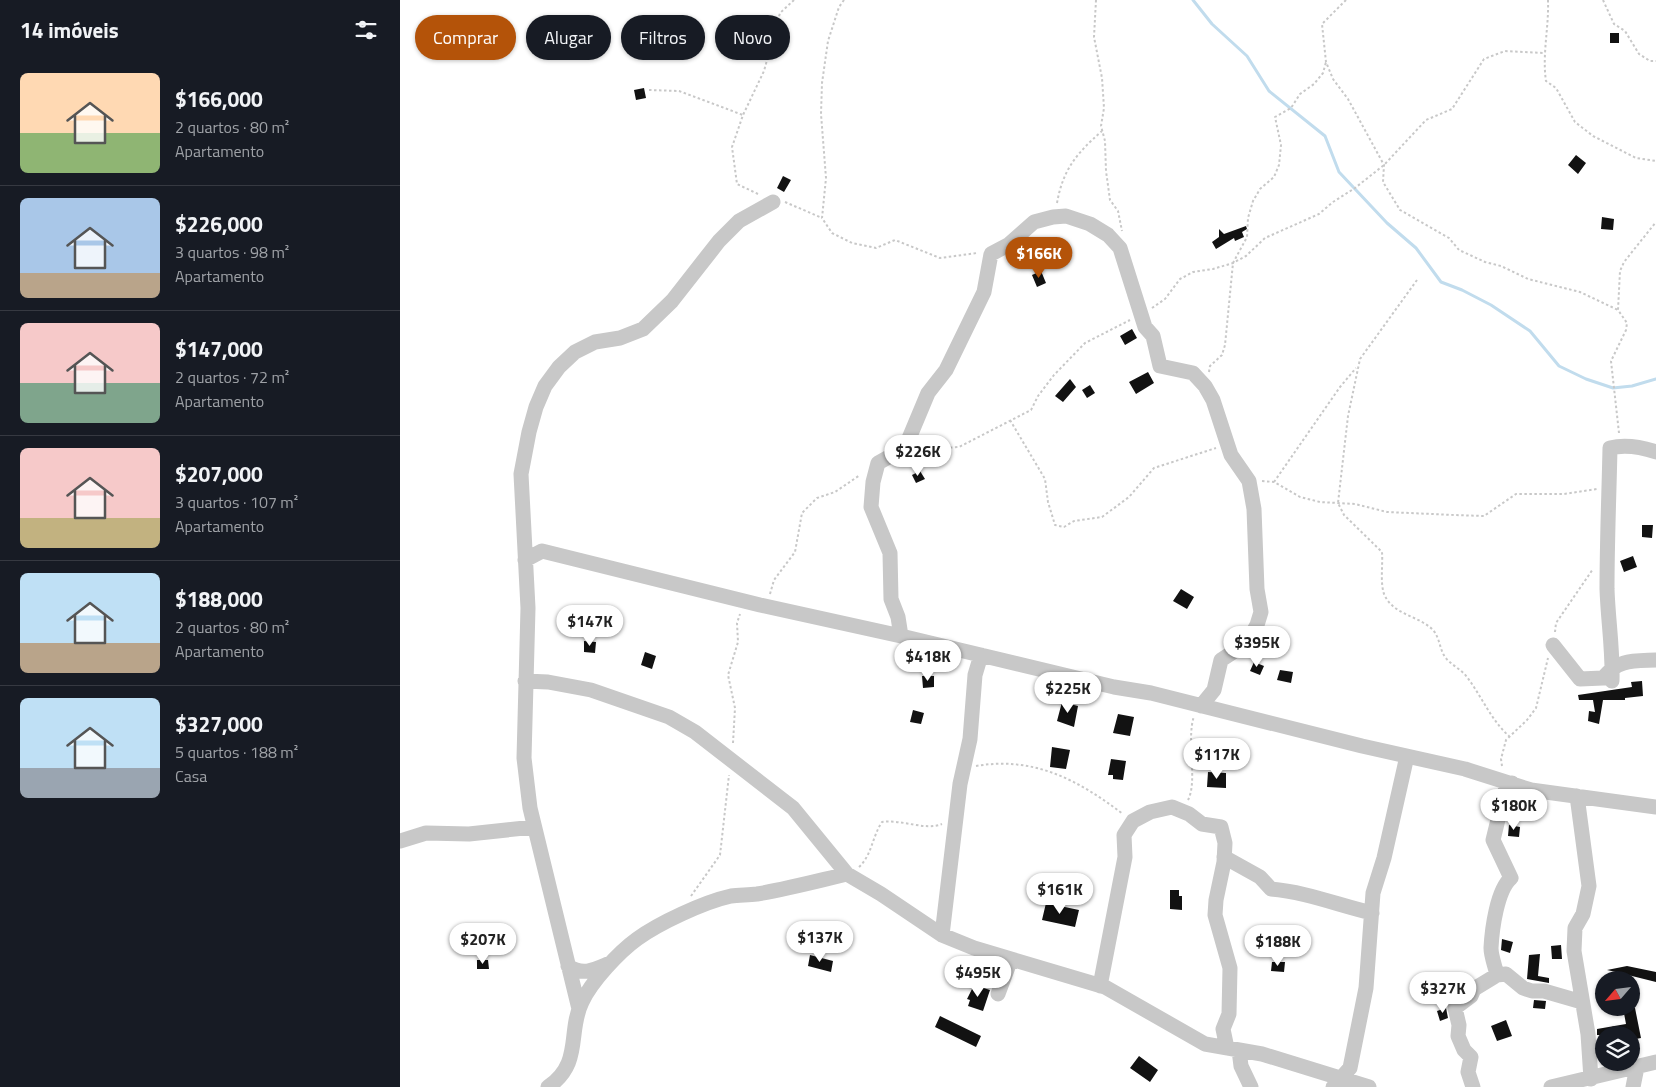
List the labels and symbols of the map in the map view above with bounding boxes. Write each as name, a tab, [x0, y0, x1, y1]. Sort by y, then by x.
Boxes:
pin: $166K	[1004, 236, 1074, 279]
pin: $226K	[883, 434, 953, 477]
pin: $147K	[555, 604, 625, 647]
pin: $395K	[1222, 626, 1292, 668]
pin: $418K	[893, 640, 963, 682]
pin: $225K	[1033, 672, 1103, 714]
pin: $117K	[1182, 738, 1252, 780]
pin: $180K	[1479, 788, 1549, 831]
pin: $161K	[1025, 872, 1095, 915]
pin: $137K	[785, 920, 855, 963]
pin: $207K	[448, 922, 518, 965]
pin: $188K	[1243, 924, 1313, 967]
pin: $495K	[943, 956, 1013, 998]
north arrow	[1595, 971, 1640, 1016]
pin: $327K	[1408, 972, 1478, 1014]

